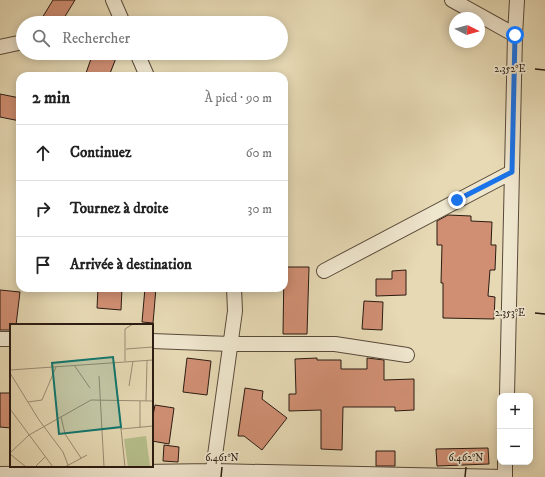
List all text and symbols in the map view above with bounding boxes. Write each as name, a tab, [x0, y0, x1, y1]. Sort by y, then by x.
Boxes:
north arrow	[449, 12, 485, 48]
search box	[16, 16, 288, 60]
route start	[506, 26, 524, 44]
icon: search	[30, 27, 52, 49]
text: Rechercher	[62, 29, 130, 48]
text: 2.352°E	[494, 63, 526, 75]
text: 2 min	[32, 87, 70, 109]
text: À pied · 90 m	[204, 90, 272, 106]
icon: ahead	[32, 142, 54, 164]
text: Continuez	[70, 143, 131, 162]
text: 60 m	[246, 145, 272, 161]
route end	[448, 191, 466, 209]
icon: right	[32, 198, 54, 220]
text: Tournez à droite	[70, 199, 168, 218]
text: 30 m	[248, 201, 272, 217]
icon: arrive	[32, 254, 54, 276]
text: Arrivée à destination	[70, 255, 192, 274]
text: 2.353°E	[495, 307, 525, 319]
inset map	[10, 324, 153, 467]
map controls	[497, 393, 533, 465]
button: +	[497, 393, 533, 429]
button: −	[497, 429, 533, 465]
text: 6.461°N	[205, 452, 239, 464]
text: 6.462°N	[449, 452, 483, 464]

